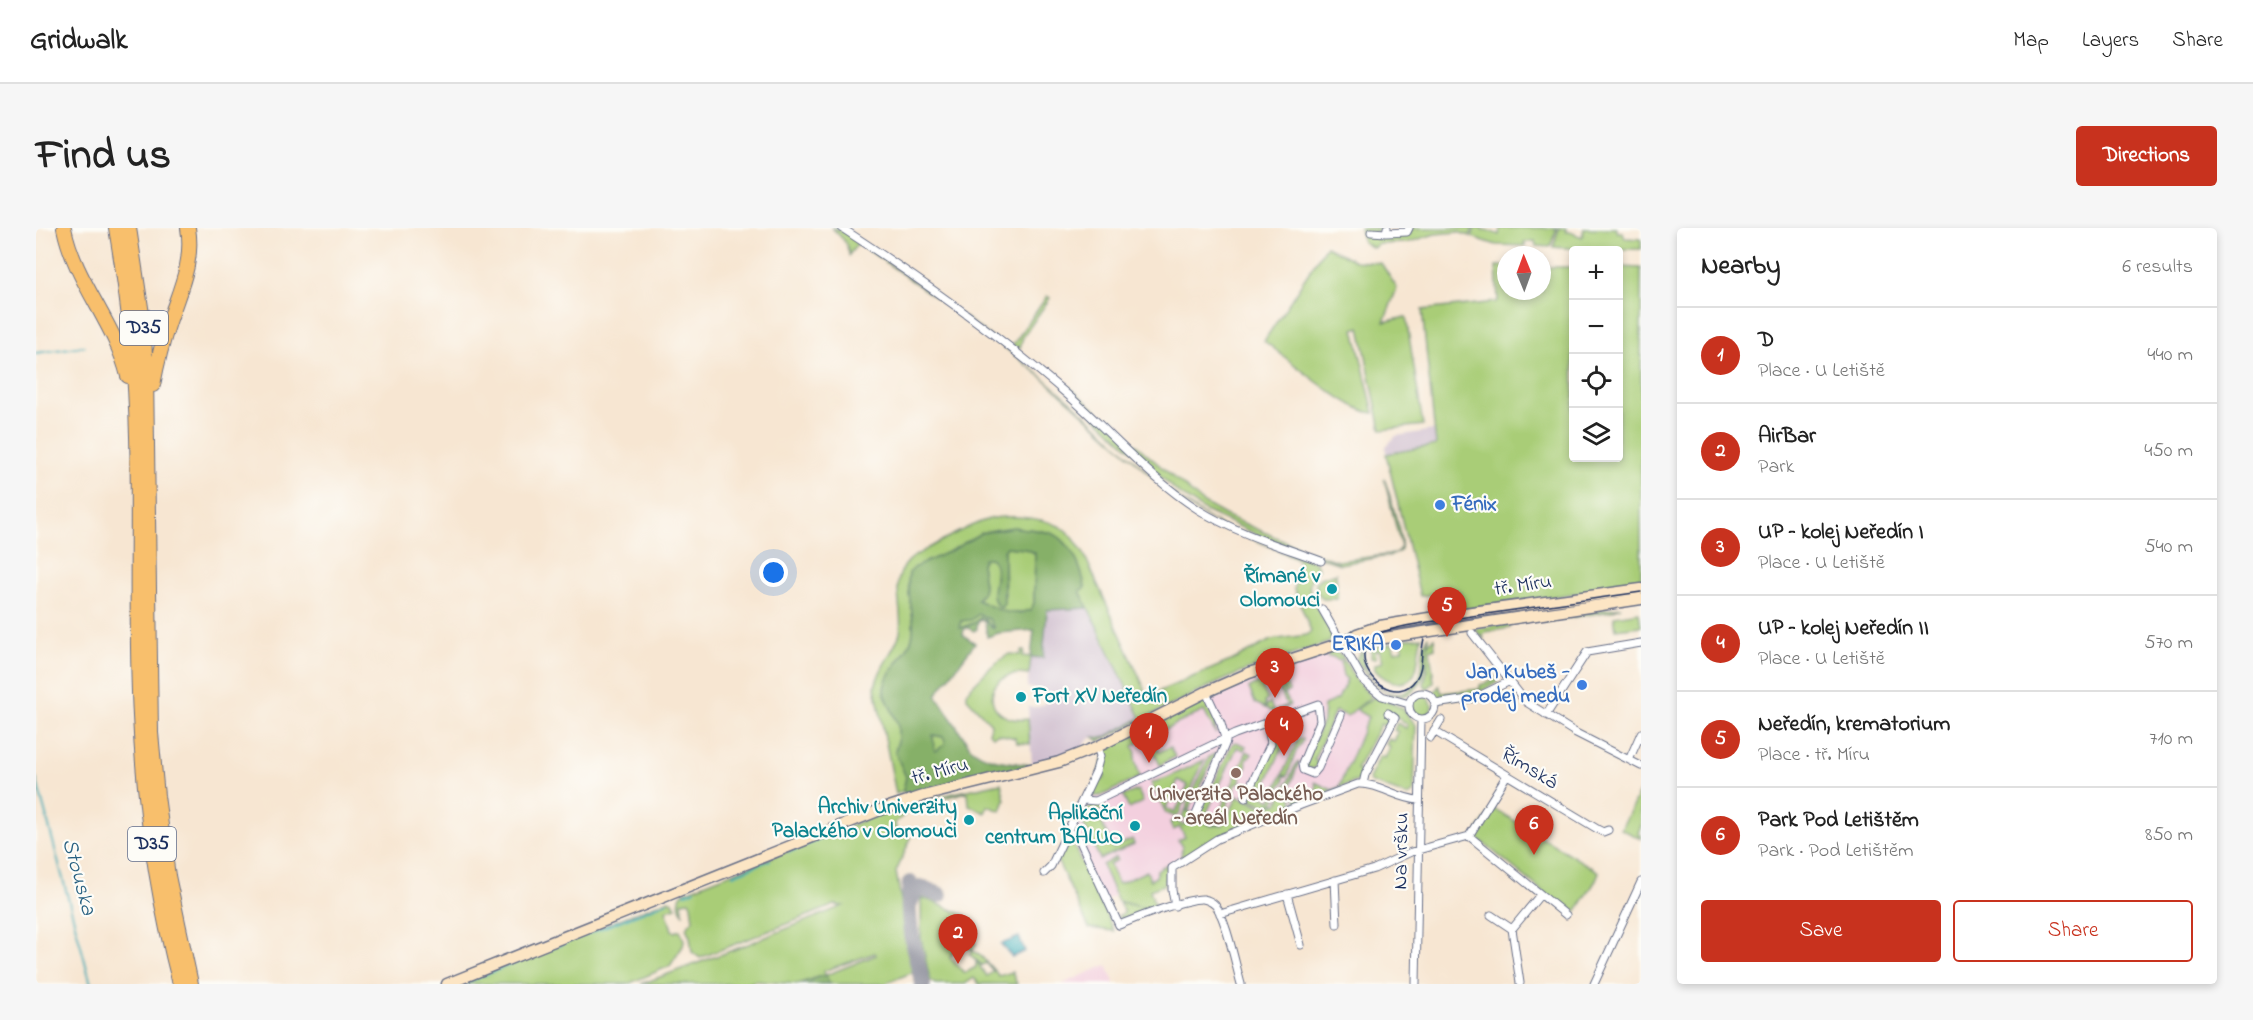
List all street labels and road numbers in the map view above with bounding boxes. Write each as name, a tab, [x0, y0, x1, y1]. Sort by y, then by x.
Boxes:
road number: D35	[120, 311, 168, 345]
street label: tř. Míru	[1492, 567, 1554, 605]
street label: Římská	[1495, 740, 1564, 798]
street label: tř. Míru	[908, 750, 972, 794]
street label: Na vršku	[1386, 812, 1418, 890]
road number: D35	[128, 827, 176, 861]

